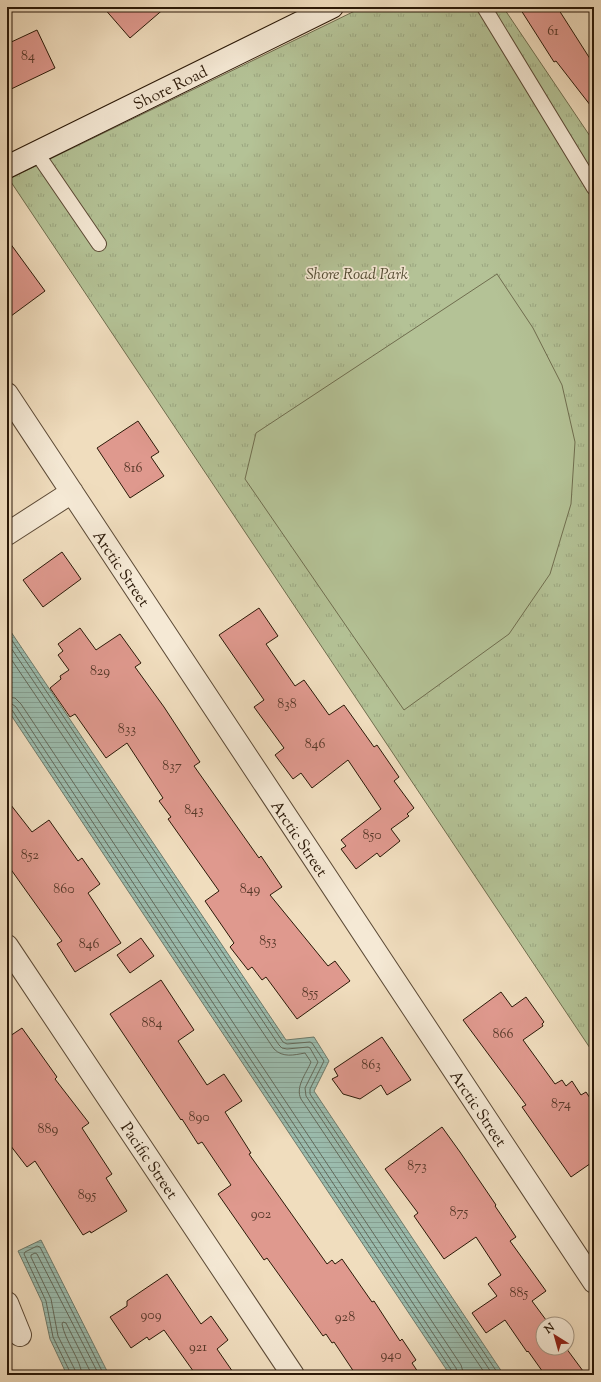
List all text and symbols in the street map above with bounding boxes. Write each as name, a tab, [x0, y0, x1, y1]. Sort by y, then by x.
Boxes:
house number: 61	[547, 22, 559, 42]
house number: 84	[21, 47, 35, 67]
street label: Shore Road	[130, 61, 212, 117]
park label: Shore Road Park	[306, 264, 408, 287]
house number: 816	[124, 459, 142, 479]
street label: Arctic Street	[86, 527, 154, 613]
house number: 829	[90, 662, 110, 682]
house number: 838	[277, 695, 297, 715]
house number: 833	[118, 720, 136, 740]
house number: 846	[305, 735, 325, 755]
house number: 837	[162, 757, 182, 777]
street label: Arctic Street	[264, 797, 332, 883]
house number: 843	[184, 801, 204, 821]
house number: 850	[362, 826, 382, 846]
house number: 852	[21, 846, 40, 866]
house number: 860	[53, 880, 75, 900]
house number: 849	[240, 880, 260, 900]
house number: 853	[259, 932, 277, 952]
house number: 846	[79, 935, 99, 955]
house number: 855	[302, 984, 319, 1004]
house number: 884	[142, 1014, 162, 1034]
house number: 866	[493, 1025, 513, 1045]
house number: 863	[361, 1056, 381, 1076]
street label: Arctic Street	[443, 1067, 511, 1153]
house number: 874	[551, 1095, 571, 1115]
house number: 890	[188, 1108, 210, 1128]
street label: Pacific Street	[114, 1118, 182, 1205]
house number: 889	[38, 1120, 59, 1140]
house number: 873	[407, 1157, 427, 1177]
house number: 895	[78, 1186, 97, 1206]
house number: 875	[450, 1203, 469, 1223]
house number: 902	[251, 1205, 272, 1225]
house number: 885	[510, 1284, 529, 1304]
house number: 909	[140, 1306, 162, 1326]
house number: 928	[335, 1308, 355, 1328]
north arrow	[535, 1316, 575, 1356]
text: N	[540, 1320, 558, 1338]
house number: 921	[189, 1338, 207, 1358]
house number: 940	[380, 1346, 402, 1366]

